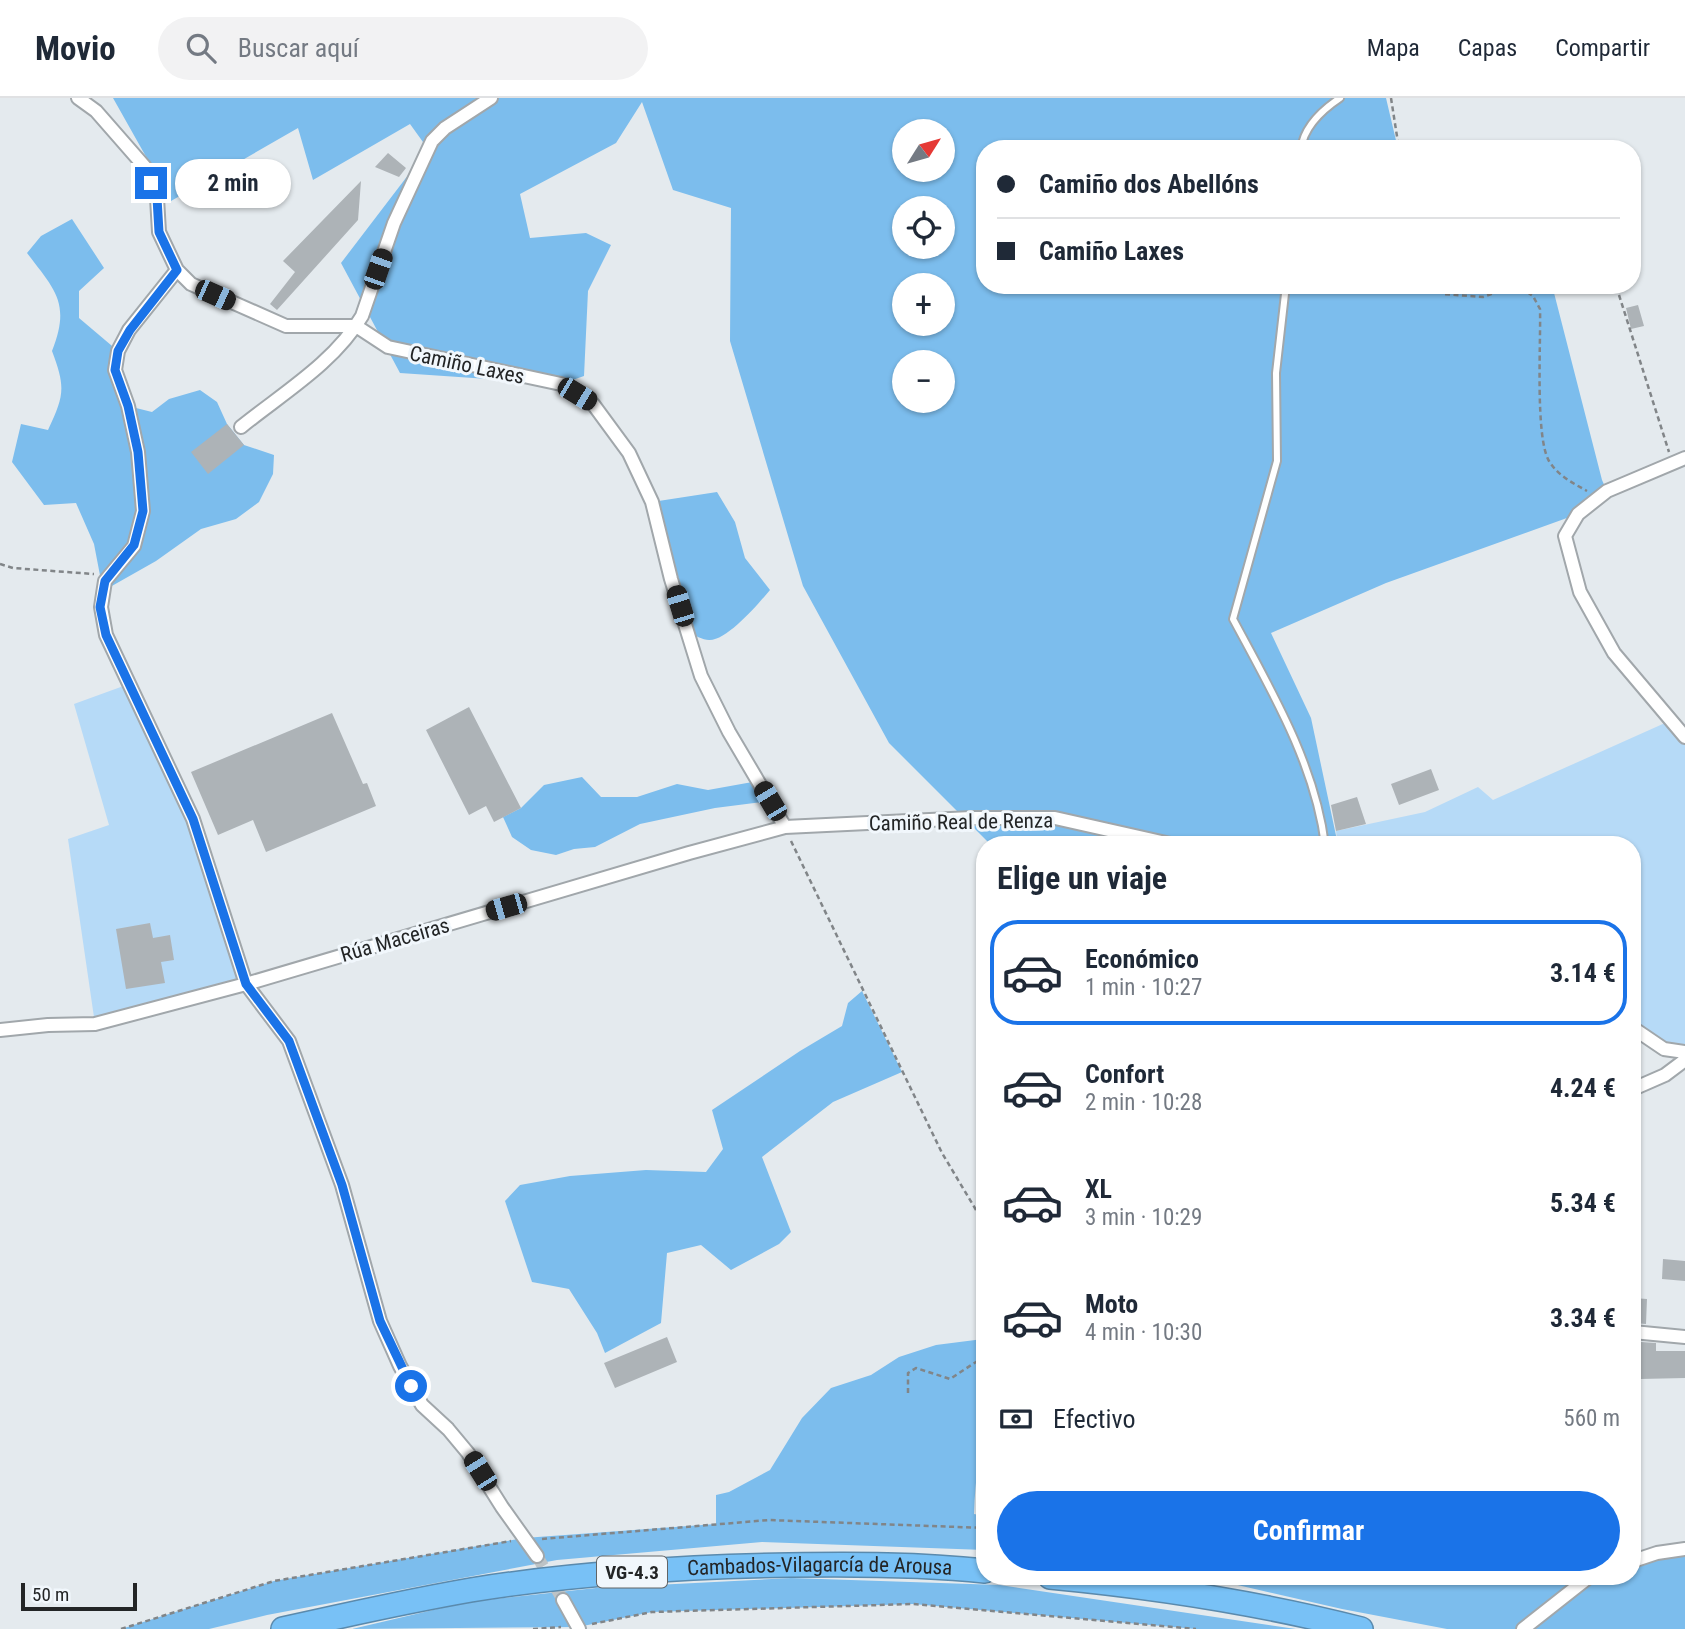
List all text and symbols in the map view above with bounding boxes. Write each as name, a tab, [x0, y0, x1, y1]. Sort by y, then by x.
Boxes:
search box	[158, 17, 648, 80]
text: Movio	[35, 29, 116, 68]
icon: search	[182, 29, 220, 67]
text: Buscar aquí	[238, 33, 359, 63]
text: Mapa	[1367, 34, 1420, 62]
text: Capas	[1458, 34, 1517, 62]
text: Compartir	[1555, 34, 1650, 62]
north arrow	[892, 119, 956, 182]
map controls	[892, 119, 955, 413]
callout: 2 min	[176, 158, 291, 208]
route end	[135, 167, 167, 199]
text: Camiño dos Abellóns	[1039, 169, 1259, 199]
text: 2 min	[207, 170, 259, 197]
button: locate	[892, 196, 955, 259]
text: Camiño Laxes	[1039, 236, 1184, 266]
car	[362, 246, 395, 292]
button: +	[892, 273, 955, 336]
car	[192, 277, 239, 313]
street label: Camiño Laxes	[407, 341, 527, 389]
button: −	[892, 350, 955, 413]
car	[554, 374, 601, 414]
car	[664, 583, 697, 629]
car	[751, 778, 790, 824]
street label: Camiño Real de Renza	[869, 808, 1053, 836]
text: Elige un viaje	[997, 859, 1167, 897]
car	[483, 891, 530, 923]
street label: Rúa Maceiras	[338, 913, 452, 967]
icon: car	[1001, 941, 1064, 1004]
text: Económico	[1085, 944, 1199, 974]
text: 3.14 €	[1550, 958, 1616, 988]
text: 1 min · 10:27	[1085, 974, 1202, 1001]
icon: car	[1001, 1056, 1064, 1119]
text: Confort	[1085, 1059, 1164, 1089]
text: 4.24 €	[1550, 1073, 1616, 1103]
text: 2 min · 10:28	[1085, 1089, 1202, 1116]
icon: car	[1001, 1171, 1064, 1234]
text: XL	[1085, 1174, 1112, 1204]
text: 5.34 €	[1550, 1188, 1616, 1218]
text: 3 min · 10:29	[1085, 1204, 1202, 1231]
icon: car	[1001, 1286, 1064, 1349]
text: Moto	[1085, 1289, 1138, 1319]
text: 3.34 €	[1550, 1303, 1616, 1333]
text: 4 min · 10:30	[1085, 1319, 1202, 1346]
route start	[395, 1370, 427, 1402]
icon: cash	[997, 1400, 1035, 1438]
text: Efectivo	[1053, 1404, 1135, 1434]
text: 560 m	[1563, 1405, 1620, 1432]
car	[460, 1448, 501, 1494]
button: Confirmar	[997, 1491, 1620, 1571]
street label: Cambados-Vilagarcía de Arousa	[686, 1553, 953, 1580]
road number: VG-4.3	[597, 1556, 667, 1588]
scale bar	[21, 1580, 136, 1612]
text: 50 m	[32, 1583, 69, 1606]

